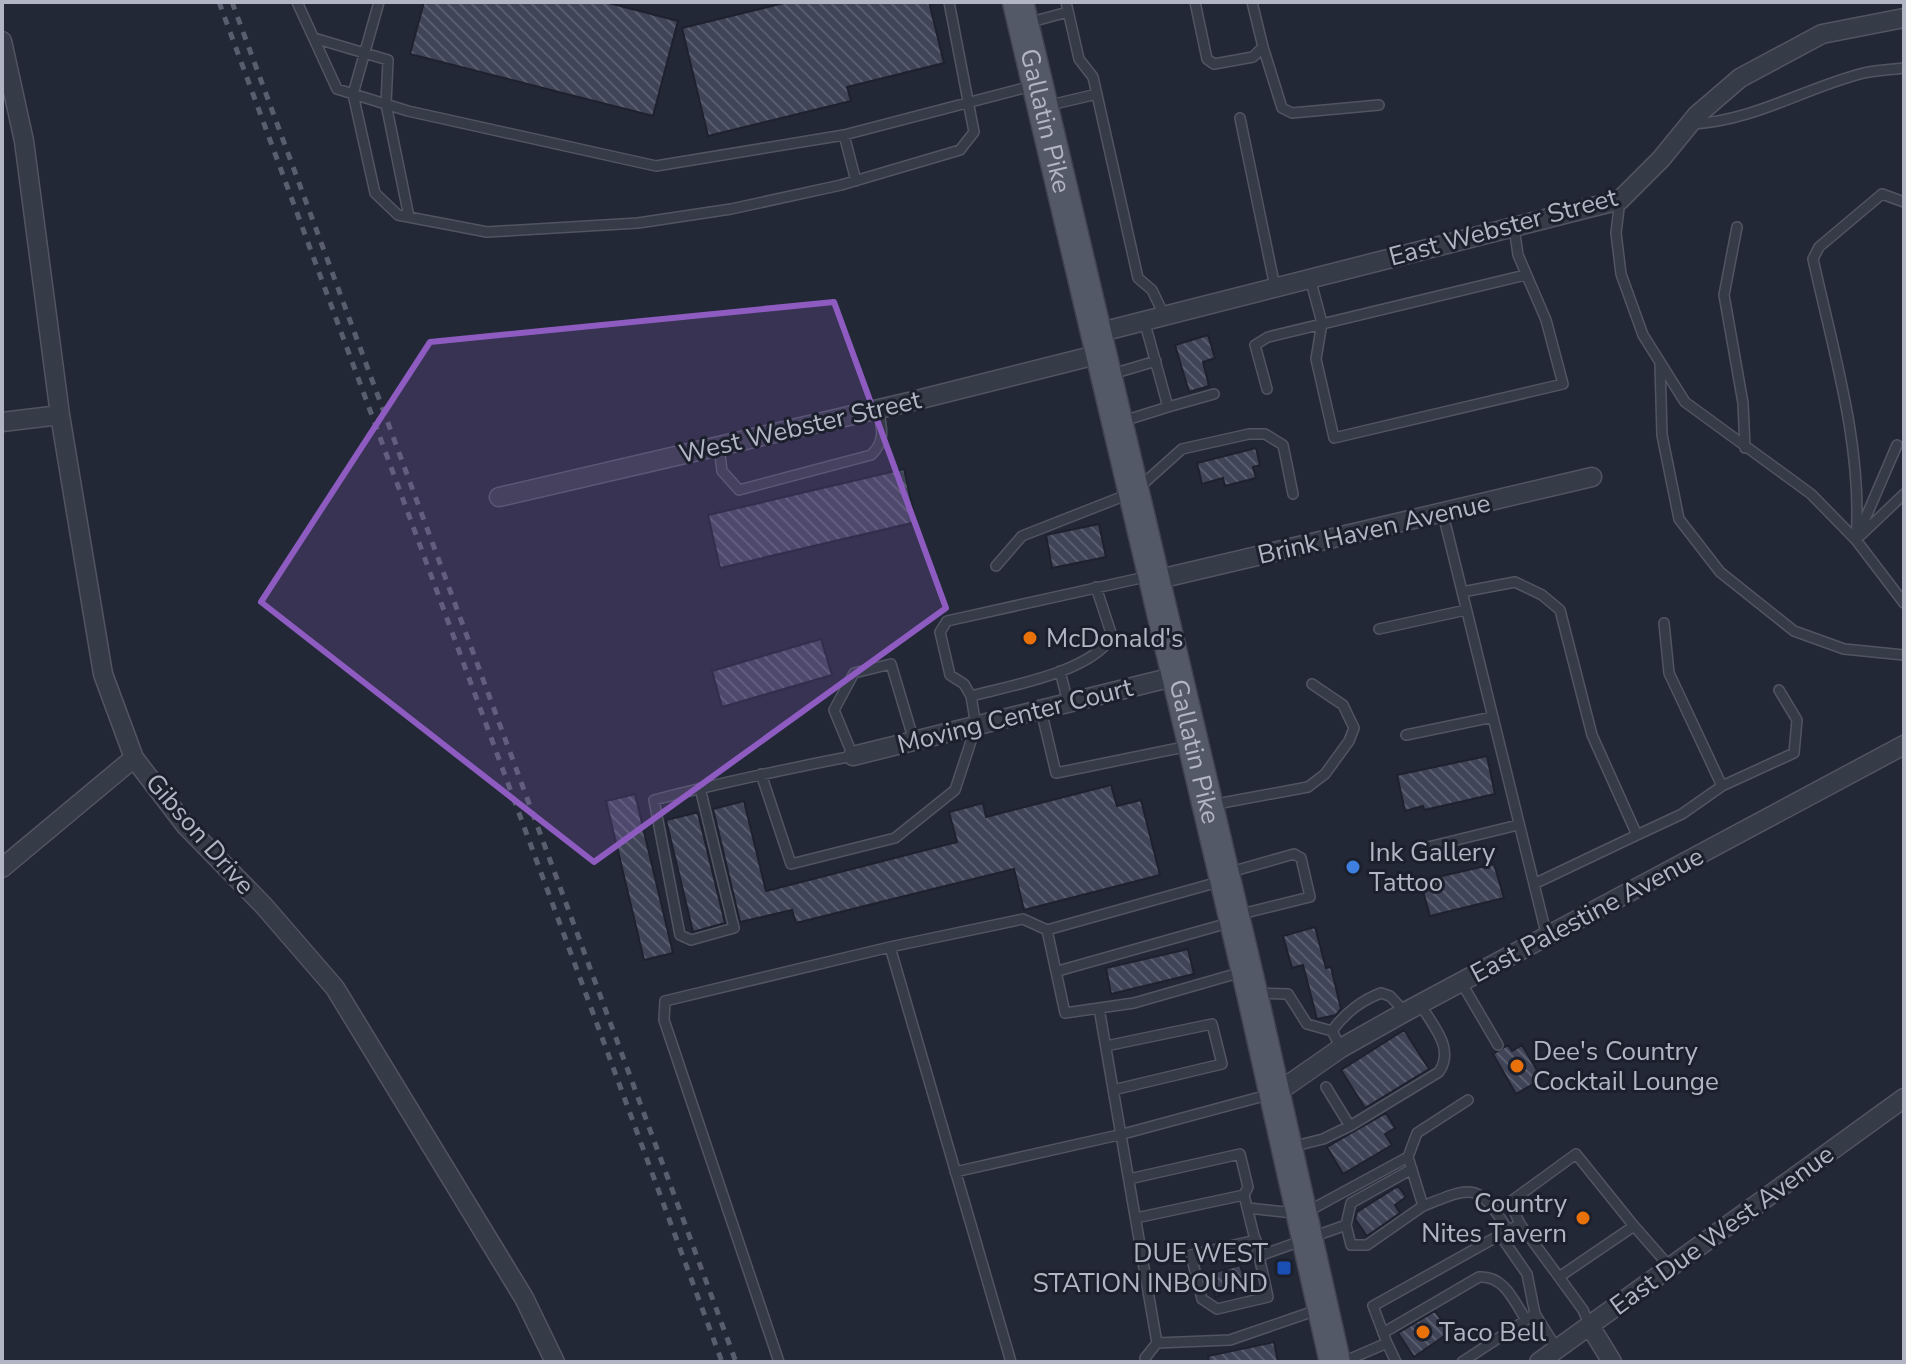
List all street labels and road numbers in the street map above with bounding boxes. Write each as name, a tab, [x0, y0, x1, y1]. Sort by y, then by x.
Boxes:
street label: Gallatin Pike	[1012, 45, 1080, 197]
street label: East Webster Street	[1385, 179, 1622, 274]
street label: West Webster Street	[676, 382, 925, 472]
street label: Brink Haven Avenue	[1254, 485, 1494, 573]
street label: Moving Center Court	[894, 670, 1137, 762]
street label: Gallatin Pike	[1161, 676, 1229, 827]
street label: Gibson Drive	[138, 766, 262, 902]
street label: East Palestine Avenue	[1464, 839, 1710, 991]
street label: East Due West Avenue	[1603, 1137, 1841, 1323]

